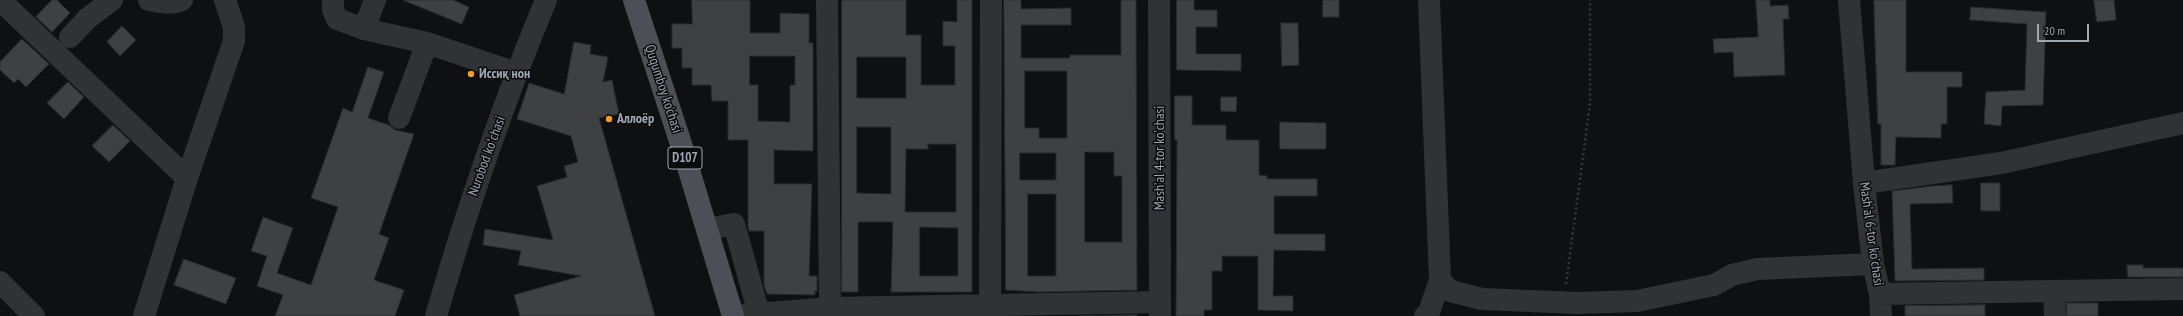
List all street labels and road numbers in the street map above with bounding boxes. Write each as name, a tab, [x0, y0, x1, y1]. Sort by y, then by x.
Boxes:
street label: Ququmboy ko'chasi	[641, 43, 685, 135]
street label: Mashʼal 4-tor koʼchasi	[1152, 106, 1168, 210]
street label: Nurobod koʻchasi	[465, 114, 509, 198]
road number: D107	[668, 147, 702, 169]
street label: Mashʼal 6-tor koʼchasi	[1855, 181, 1887, 287]

